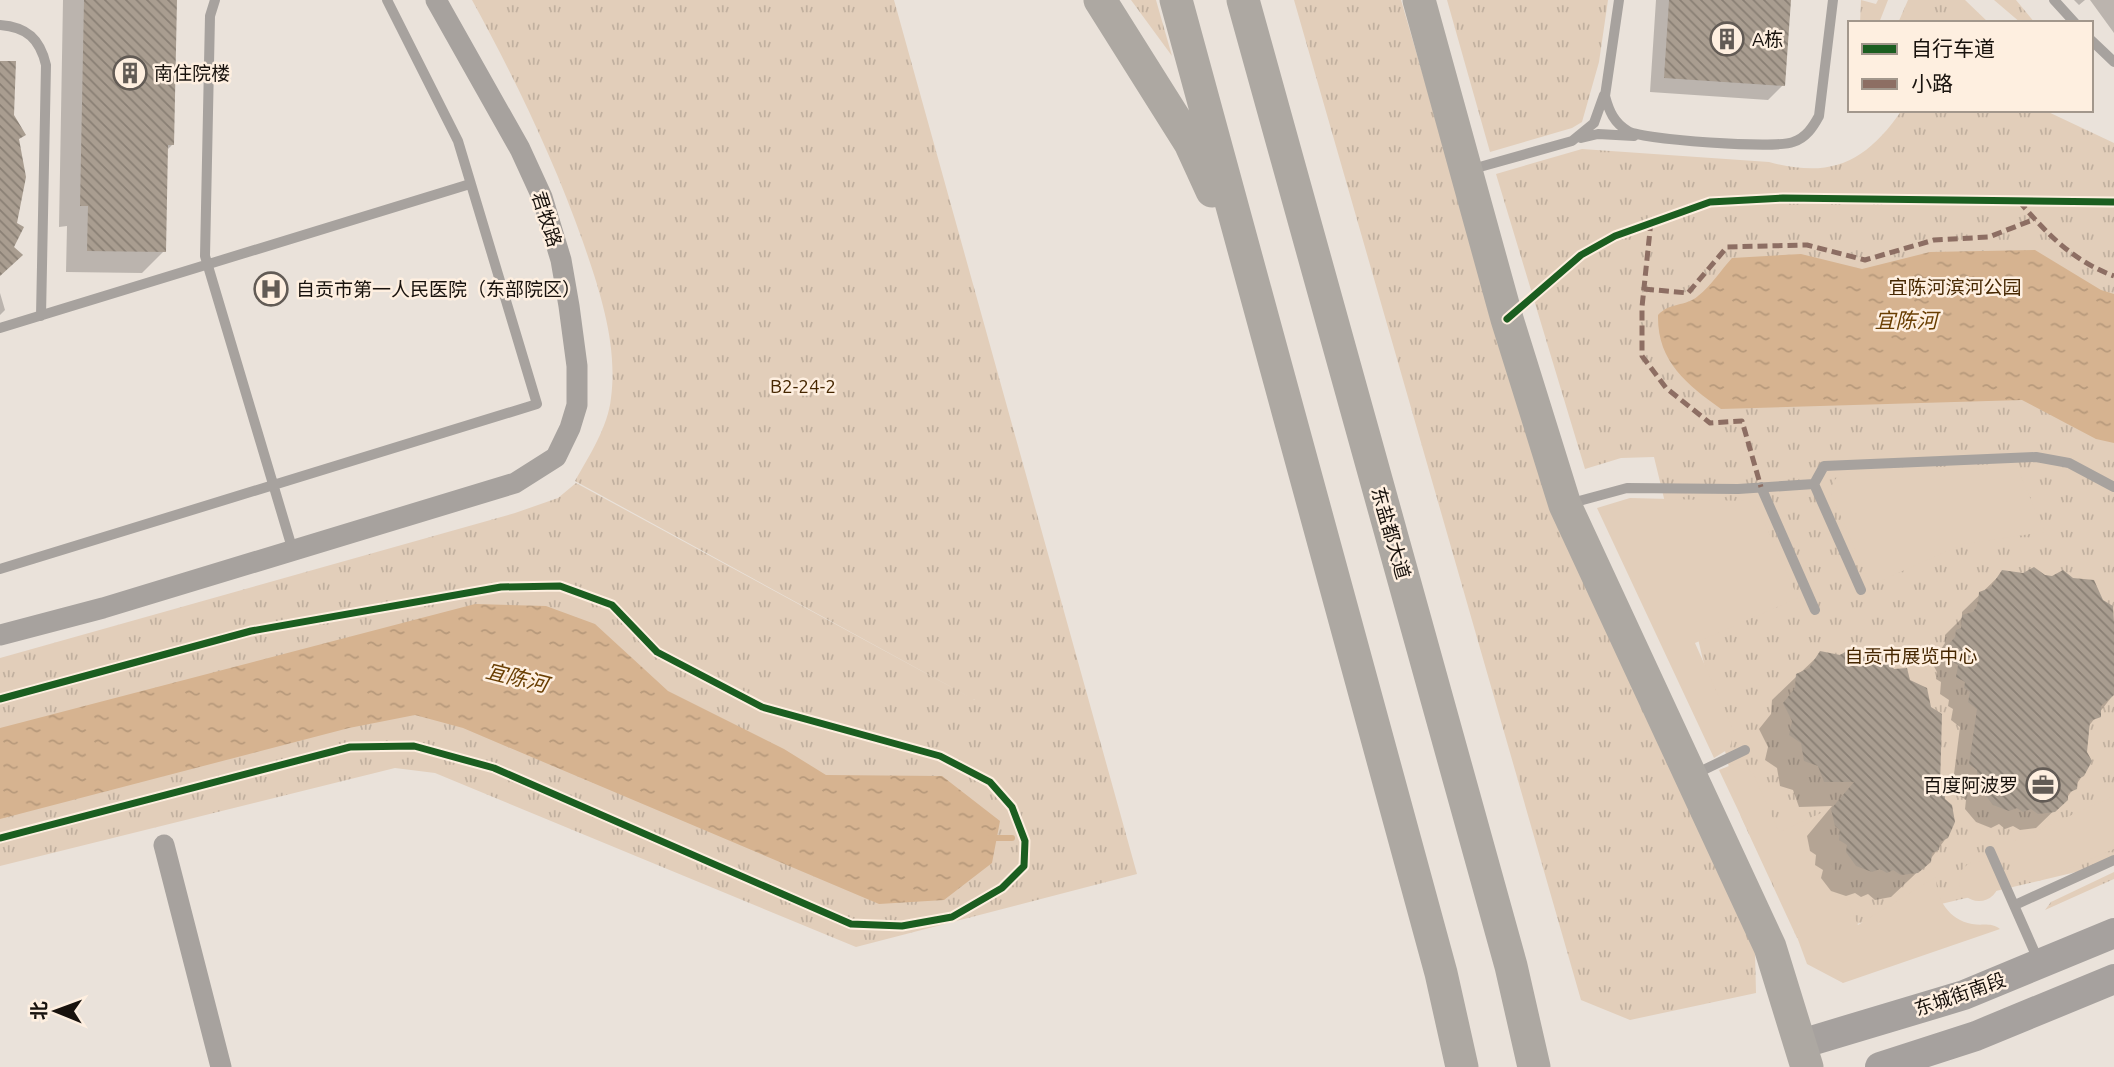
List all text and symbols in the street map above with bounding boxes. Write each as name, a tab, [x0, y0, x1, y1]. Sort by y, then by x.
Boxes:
building icon: A栋	[1708, 20, 1746, 58]
legend	[1848, 21, 2093, 112]
place label: A栋	[1752, 28, 1783, 50]
text: 自行车道	[1911, 36, 1995, 60]
building icon: 南住院楼	[111, 54, 149, 92]
place label: 南住院楼	[154, 62, 230, 84]
text: 小路	[1911, 71, 1953, 95]
street label: 君牧路	[528, 188, 566, 250]
hospital icon: 自贡市第一人民医院（东部院区）	[252, 270, 290, 308]
park label: 宜陈河滨河公园	[1888, 276, 2022, 298]
place label: 自贡市第一人民医院（东部院区）	[296, 278, 581, 300]
water label: 宜陈河	[1875, 308, 1941, 332]
park label: B2-24-2	[770, 375, 836, 397]
street label: 东盐都大道	[1367, 484, 1415, 582]
park label: 自贡市展览中心	[1844, 645, 1978, 667]
water label: 宜陈河	[484, 658, 554, 697]
office icon: 百度阿波罗	[2024, 766, 2062, 804]
place label: 百度阿波罗	[1923, 774, 2018, 796]
street label: 东城街南段	[1911, 968, 2009, 1020]
north arrow	[21, 976, 91, 1046]
text: 北	[28, 1001, 50, 1020]

